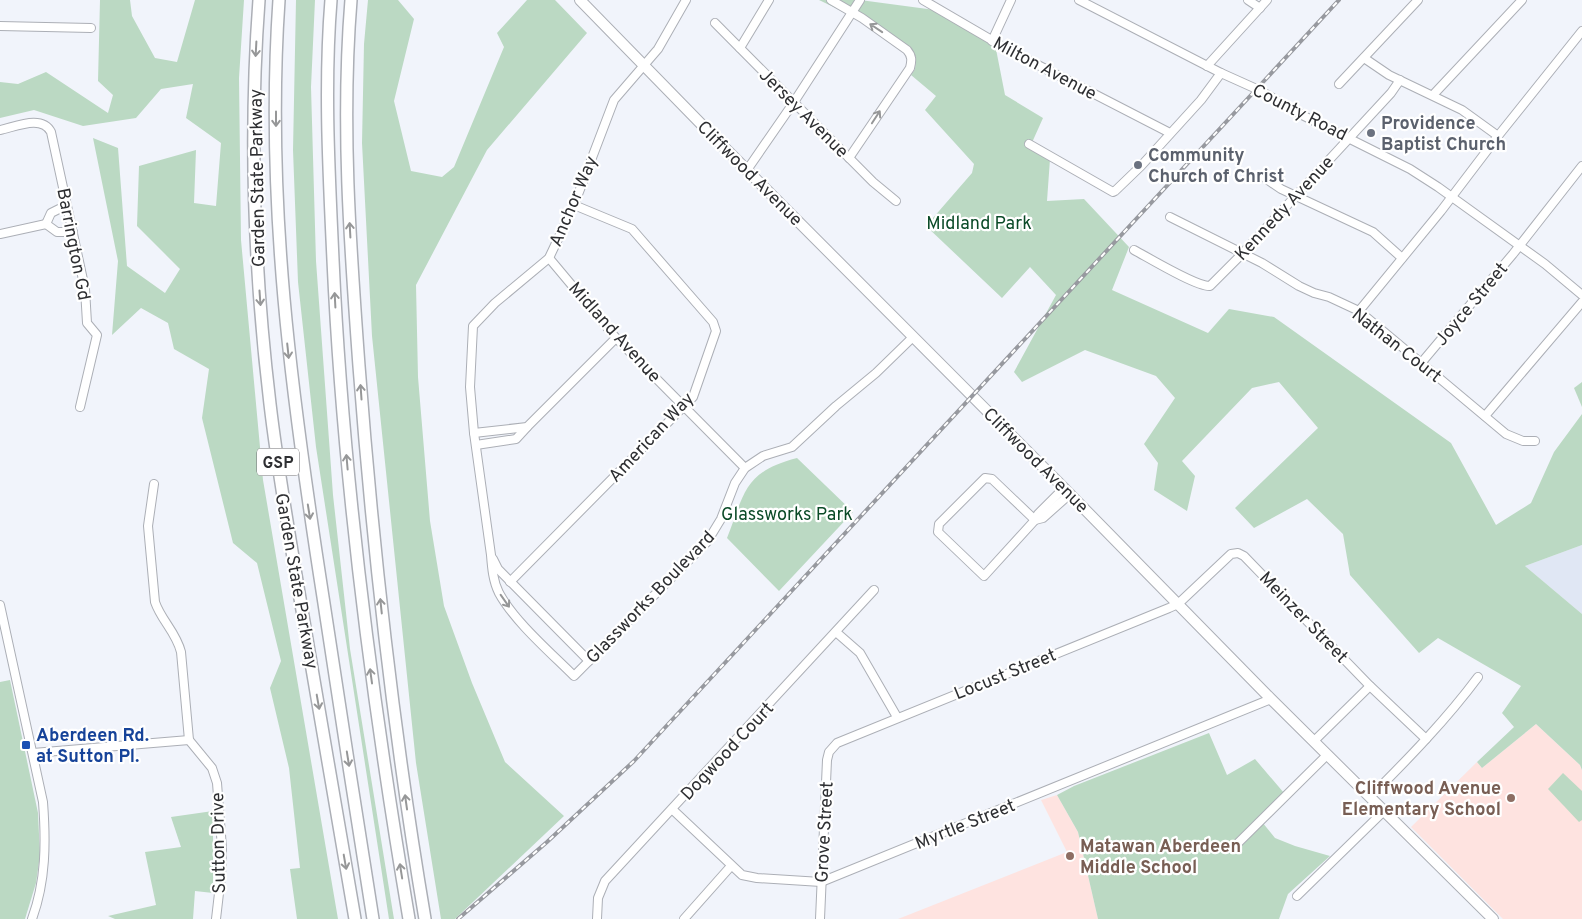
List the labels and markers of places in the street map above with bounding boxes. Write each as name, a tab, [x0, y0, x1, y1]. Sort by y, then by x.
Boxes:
place label: Providence Baptist Church	[1381, 113, 1506, 157]
marker: Providence Baptist Church	[1365, 127, 1377, 139]
place label: Community Church of Christ	[1148, 145, 1284, 189]
marker: Community Church of Christ	[1132, 159, 1144, 171]
place label: Aberdeen Rd. at Sutton Pl.	[36, 725, 149, 769]
marker: Aberdeen Rd. at Sutton Pl.	[20, 739, 32, 751]
place label: Cliffwood Avenue Elementary School	[1342, 778, 1501, 822]
marker: Cliffwood Avenue Elementary School	[1505, 792, 1517, 804]
place label: Matawan Aberdeen Middle School	[1080, 836, 1241, 880]
marker: Matawan Aberdeen Middle School	[1064, 850, 1076, 862]

